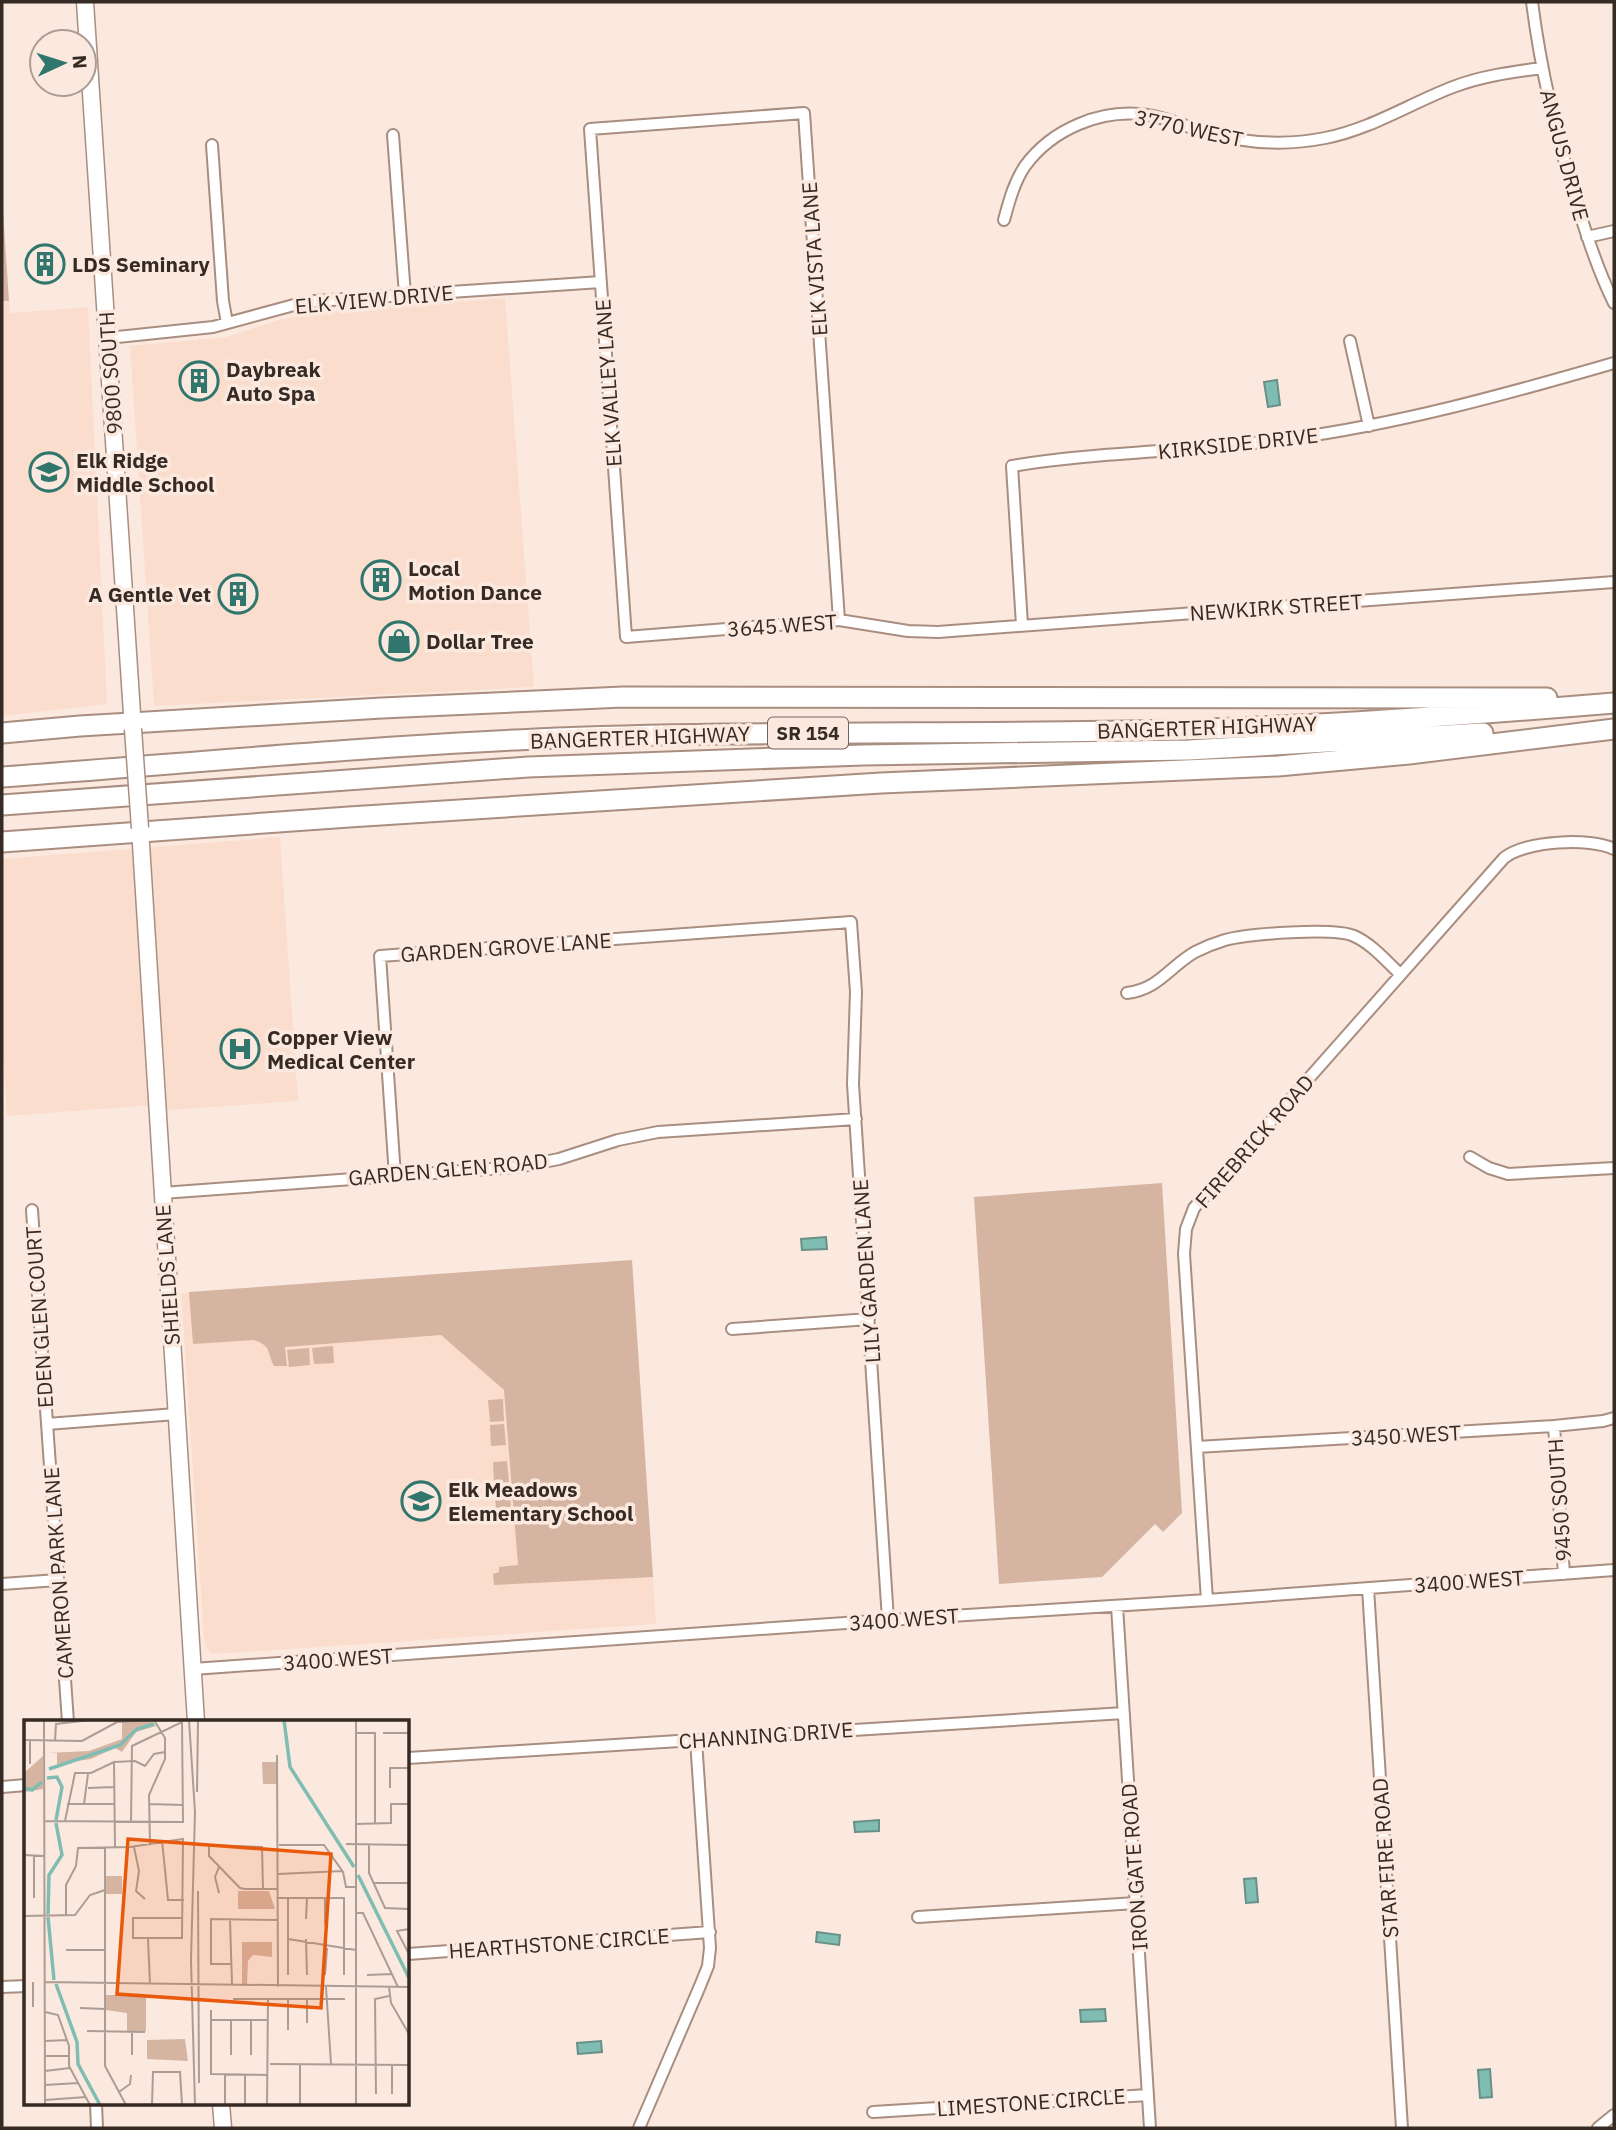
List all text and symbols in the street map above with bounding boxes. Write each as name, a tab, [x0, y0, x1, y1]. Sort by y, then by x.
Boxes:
north arrow	[28, 28, 98, 98]
text: N	[68, 54, 92, 70]
street label: ANGUS DRIVE	[1534, 86, 1596, 224]
street label: 3770 WEST	[1132, 103, 1246, 153]
street label: ELK VISTA LANE	[795, 181, 833, 337]
building icon: LDS Seminary	[24, 243, 66, 285]
place label: LDS Seminary	[72, 250, 211, 278]
street label: ELK VIEW DRIVE	[294, 278, 454, 320]
street label: ELK VALLEY LANE	[588, 298, 628, 468]
street label: 9800 SOUTH	[92, 310, 128, 436]
place label: Daybreak Auto Spa	[226, 355, 322, 407]
building icon: Daybreak Auto Spa	[178, 360, 220, 402]
street label: KIRKSIDE DRIVE	[1156, 421, 1320, 465]
place label: Elk Ridge Middle School	[76, 446, 214, 498]
school or university icon: Elk Ridge Middle School	[28, 451, 70, 493]
place label: Local Motion Dance	[408, 554, 542, 606]
building icon: Local Motion Dance	[360, 559, 402, 601]
building icon: A Gentle Vet	[217, 573, 259, 615]
place label: A Gentle Vet	[88, 580, 211, 608]
street label: NEWKIRK STREET	[1189, 587, 1363, 627]
street label: 3645 WEST	[726, 607, 838, 643]
shop icon: Dollar Tree	[378, 620, 420, 662]
place label: Dollar Tree	[426, 627, 534, 655]
street label: BANGERTER HIGHWAY	[1096, 709, 1318, 745]
road number: SR 154	[768, 718, 848, 748]
street label: BANGERTER HIGHWAY	[529, 719, 751, 755]
street label: GARDEN GROVE LANE	[400, 926, 612, 968]
place label: Copper View Medical Center	[267, 1023, 416, 1075]
hospital icon: Copper View Medical Center	[219, 1028, 261, 1070]
street label: FIREBRICK ROAD	[1188, 1068, 1320, 1214]
street label: GARDEN GLEN ROAD	[347, 1146, 549, 1192]
street label: LILY GARDEN LANE	[846, 1178, 886, 1364]
street label: SHIELDS LANE	[148, 1204, 186, 1346]
street label: EDEN GLEN COURT	[19, 1225, 59, 1409]
street label: 3450 WEST	[1350, 1418, 1462, 1452]
street label: 9450 SOUTH	[1541, 1437, 1577, 1563]
street label: CAMERON PARK LANE	[37, 1466, 79, 1680]
place label: Elk Meadows Elementary School	[448, 1475, 633, 1527]
school or university icon: Elk Meadows Elementary School	[400, 1480, 442, 1522]
street label: 3400 WEST	[1413, 1563, 1525, 1599]
street label: 3400 WEST	[848, 1601, 960, 1637]
street label: 3400 WEST	[282, 1641, 394, 1677]
street label: CHANNING DRIVE	[678, 1715, 854, 1755]
inset map	[24, 1720, 410, 2106]
street label: STAR FIRE ROAD	[1365, 1777, 1405, 1939]
street label: IRON GATE ROAD	[1114, 1782, 1154, 1952]
street label: HEARTHSTONE CIRCLE	[448, 1921, 670, 1965]
street label: LIMESTONE CIRCLE	[936, 2081, 1126, 2123]

